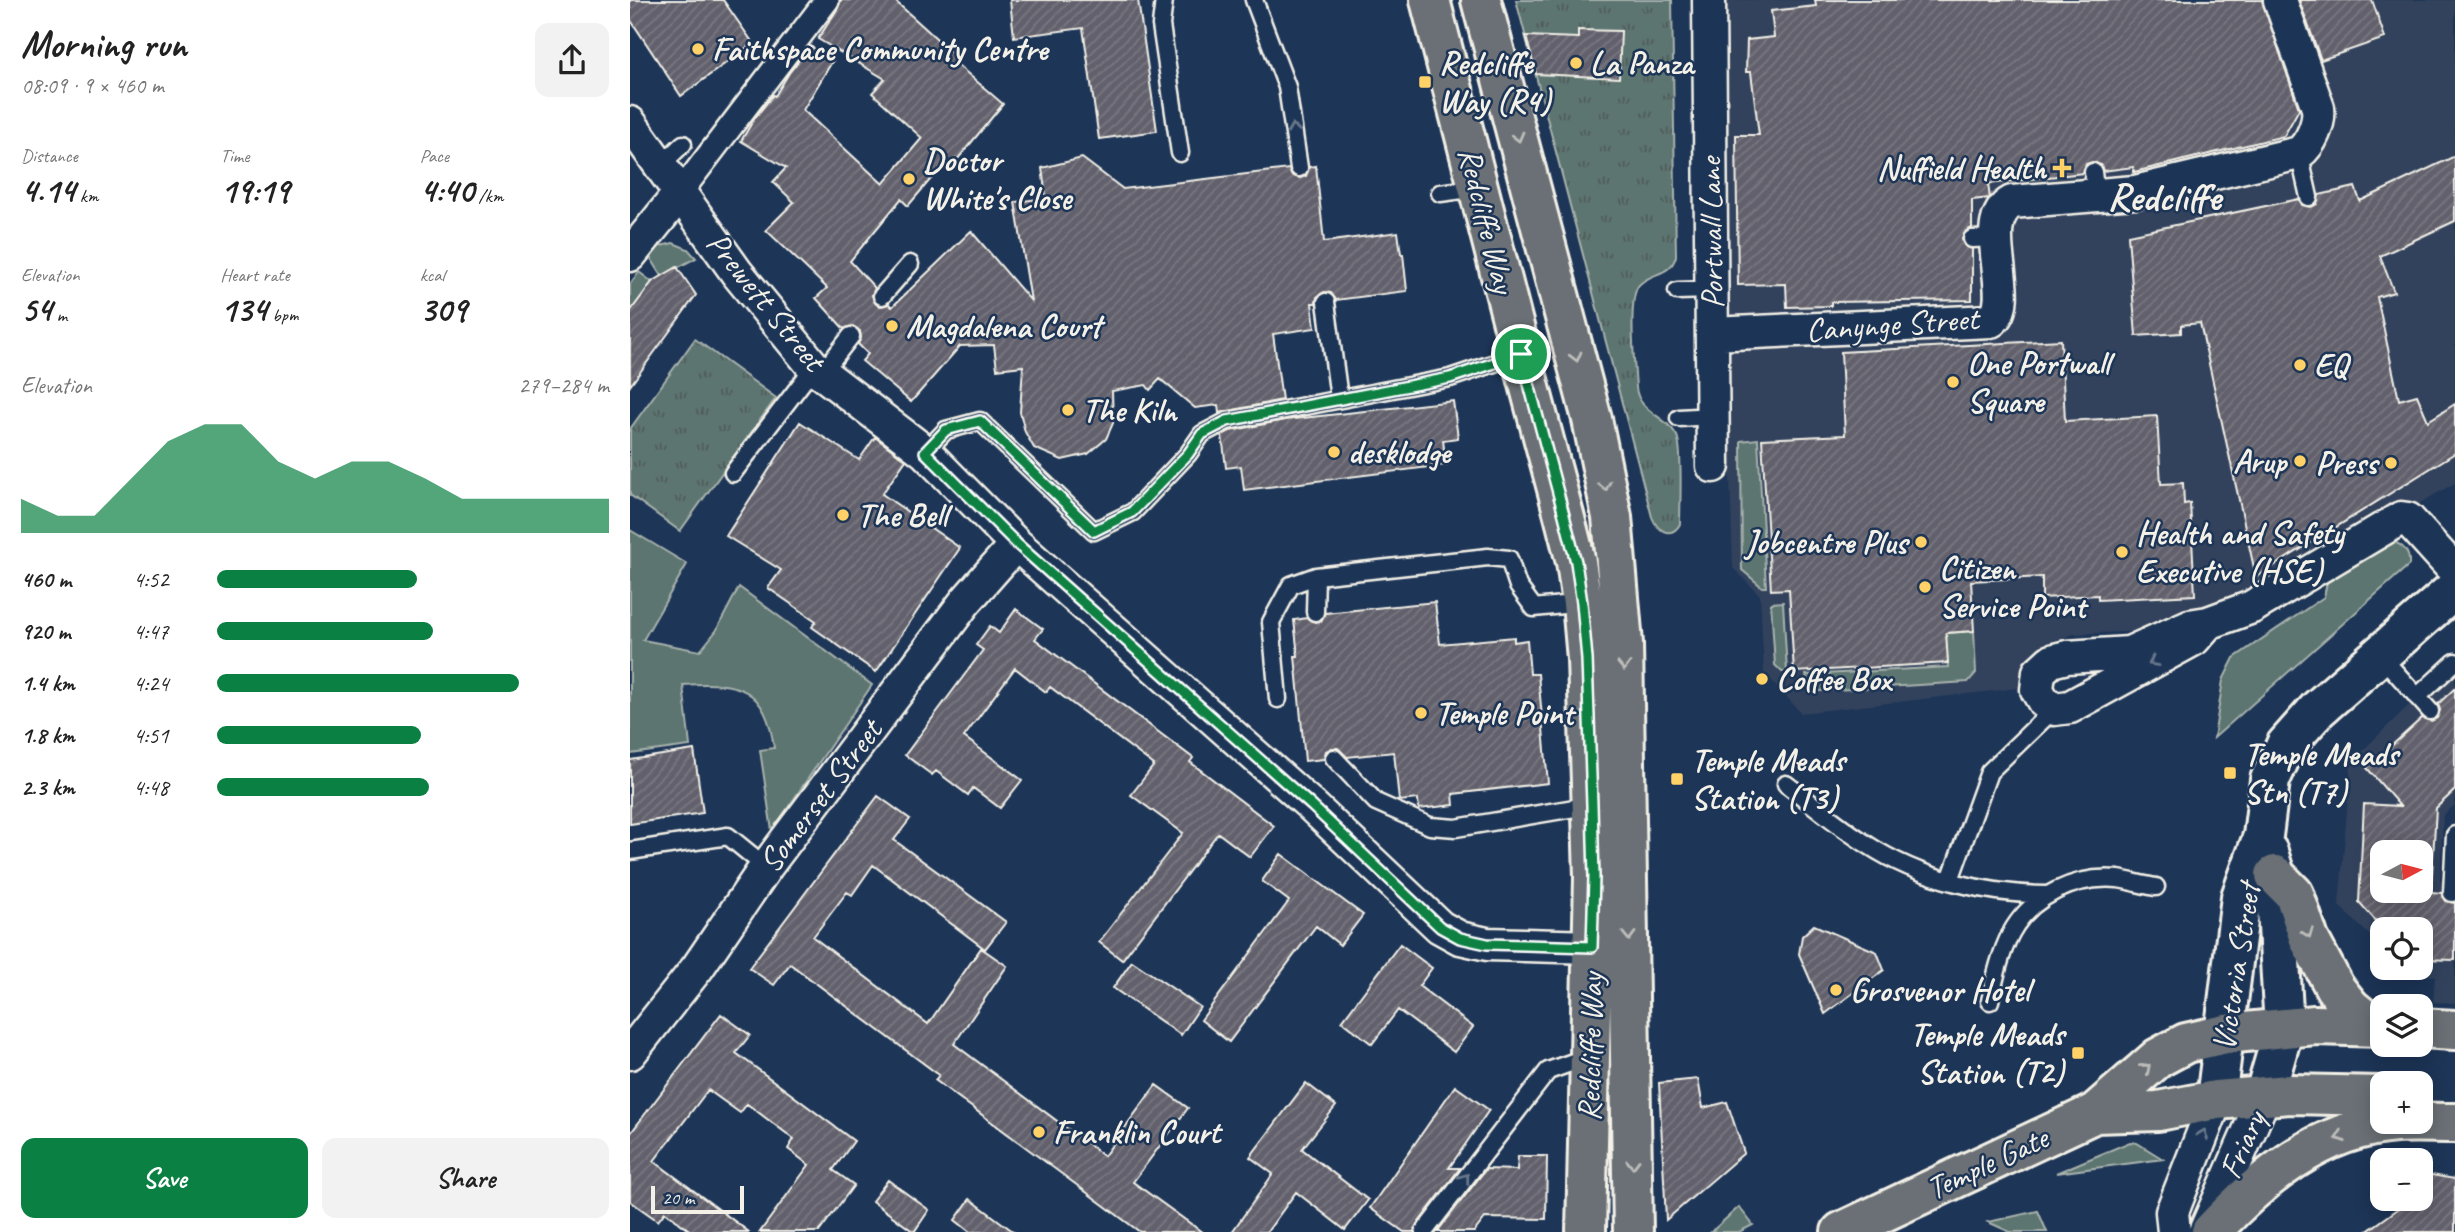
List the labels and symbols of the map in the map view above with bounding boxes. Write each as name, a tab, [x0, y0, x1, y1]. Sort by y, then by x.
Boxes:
place label: Faithspace Community Centre	[712, 28, 1050, 70]
marker: Faithspace Community Centre	[690, 41, 706, 57]
place label: Redcliffe Way (R4)	[1439, 42, 1553, 122]
place label: La Panza	[1590, 42, 1696, 84]
marker: La Panza	[1568, 55, 1584, 71]
marker: Redcliffe Way (R4)	[1417, 74, 1433, 90]
one-way arrow	[1286, 122, 1301, 133]
one-way arrow	[1510, 131, 1524, 143]
place label: Doctor White's Close	[923, 139, 1074, 219]
street label: Redcliffe Way	[1449, 143, 1526, 300]
place label: Nuffield Health	[1877, 147, 2048, 189]
street label: Portwall Lane	[1689, 155, 1733, 309]
marker: Nuffield Health	[2052, 158, 2072, 178]
marker: Doctor White's Close	[901, 171, 917, 187]
district label: Redcliffe	[2107, 172, 2223, 222]
street label: Prewett Street	[697, 223, 837, 381]
street label: Canynge Street	[1804, 297, 1983, 351]
place label: Magdalena Court	[906, 305, 1106, 347]
marker: Magdalena Court	[884, 318, 900, 334]
pin	[1491, 324, 1551, 384]
place label: One Portwall Square	[1967, 342, 2116, 422]
place label: EQ	[2314, 344, 2352, 386]
one-way arrow	[1568, 351, 1582, 363]
marker: EQ	[2292, 357, 2308, 373]
marker: One Portwall Square	[1945, 374, 1961, 390]
place label: The Kiln	[1082, 389, 1178, 431]
marker: The Kiln	[1060, 402, 1076, 418]
place label: desklodge	[1348, 431, 1453, 473]
place label: Arup	[2233, 440, 2289, 482]
place label: Press	[2316, 442, 2380, 484]
marker: desklodge	[1326, 444, 1342, 460]
marker: Arup	[2292, 453, 2308, 469]
marker: Press	[2383, 455, 2399, 471]
one-way arrow	[1597, 480, 1612, 492]
place label: The Bell	[857, 494, 953, 536]
marker: The Bell	[835, 507, 851, 523]
place label: Health and Safety Executive (HSE)	[2136, 512, 2346, 592]
place label: Jobcentre Plus	[1743, 521, 1910, 563]
marker: Jobcentre Plus	[1913, 534, 1929, 550]
marker: Health and Safety Executive (HSE)	[2114, 544, 2130, 560]
place label: Citizen Service Point	[1939, 547, 2090, 627]
marker: Citizen Service Point	[1917, 579, 1933, 595]
one-way arrow	[2147, 654, 2160, 667]
place label: Coffee Box	[1776, 658, 1893, 700]
one-way arrow	[1616, 661, 1631, 672]
marker: Coffee Box	[1754, 671, 1770, 687]
place label: Temple Point	[1435, 692, 1577, 734]
marker: Temple Point	[1413, 705, 1429, 721]
street label: Somerset Street	[749, 709, 893, 881]
place label: Temple Meads Stn (T7)	[2244, 733, 2401, 813]
place label: Temple Meads Station (T3)	[1691, 739, 1848, 819]
marker: Temple Meads Stn (T7)	[2222, 765, 2238, 781]
marker: Temple Meads Station (T3)	[1669, 771, 1685, 787]
north arrow	[2370, 840, 2432, 903]
street label: Victoria Street	[2202, 876, 2271, 1054]
one-way arrow	[2299, 927, 2313, 939]
one-way arrow	[1621, 931, 1637, 942]
place label: Grosvenor Hotel	[1850, 969, 2035, 1011]
street label: Redcliffe Way	[1568, 970, 1612, 1122]
marker: Grosvenor Hotel	[1828, 982, 1844, 998]
place label: Temple Meads Station (T2)	[1910, 1013, 2067, 1093]
marker: Temple Meads Station (T2)	[2070, 1045, 2086, 1061]
one-way arrow	[2138, 1064, 2151, 1076]
street label: Friary	[2209, 1102, 2276, 1185]
place label: Franklin Court	[1053, 1111, 1223, 1153]
street label: Temple Gate	[1919, 1116, 2057, 1209]
marker: Franklin Court	[1031, 1124, 1047, 1140]
one-way arrow	[2194, 1129, 2208, 1141]
one-way arrow	[2334, 1129, 2346, 1143]
one-way arrow	[1625, 1158, 1640, 1169]
one-way arrow	[1457, 1173, 1469, 1185]
scale bar	[651, 1183, 744, 1215]

